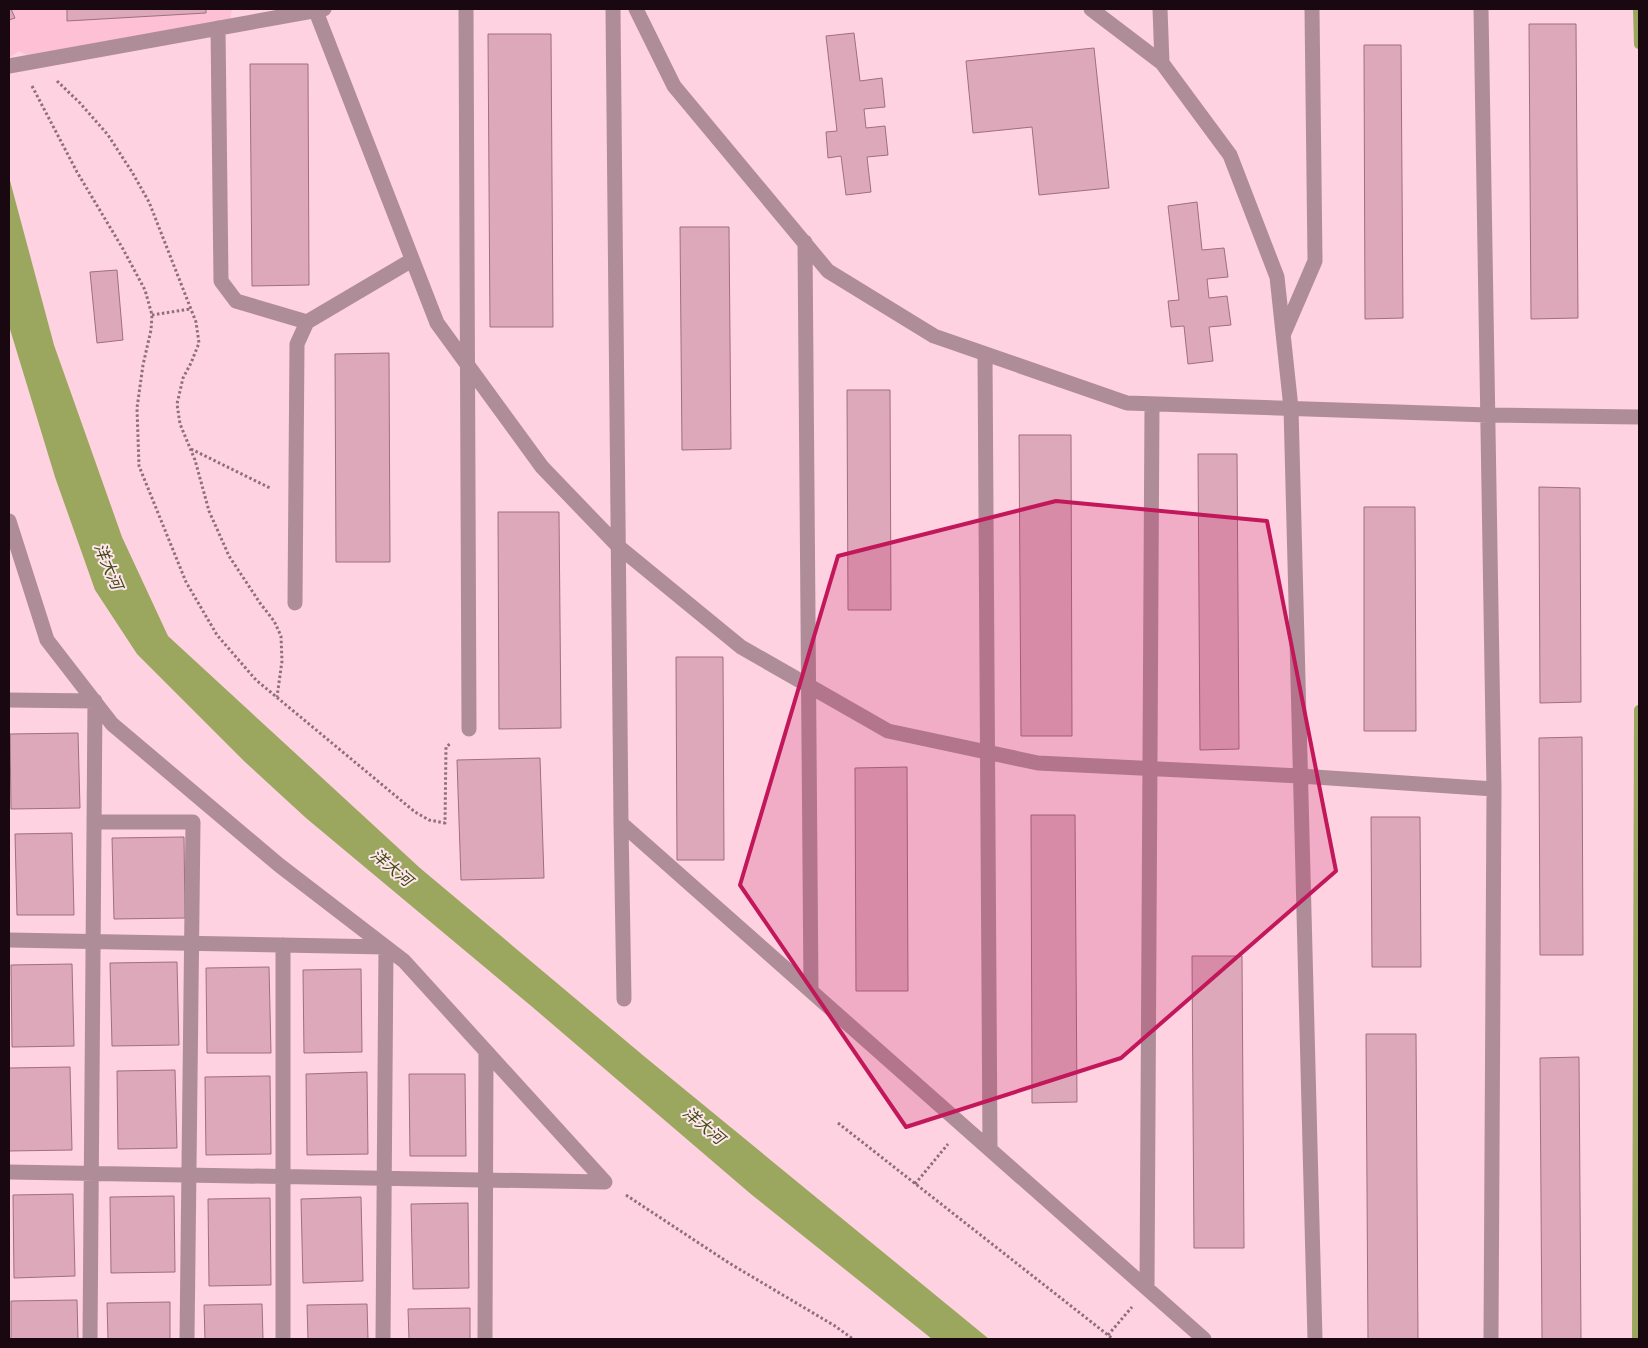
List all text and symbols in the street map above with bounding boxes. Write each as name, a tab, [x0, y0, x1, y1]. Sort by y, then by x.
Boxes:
water label: 洋大河	[90, 540, 129, 595]
water label: 洋大河	[367, 844, 419, 892]
water label: 洋大河	[679, 1102, 731, 1150]

